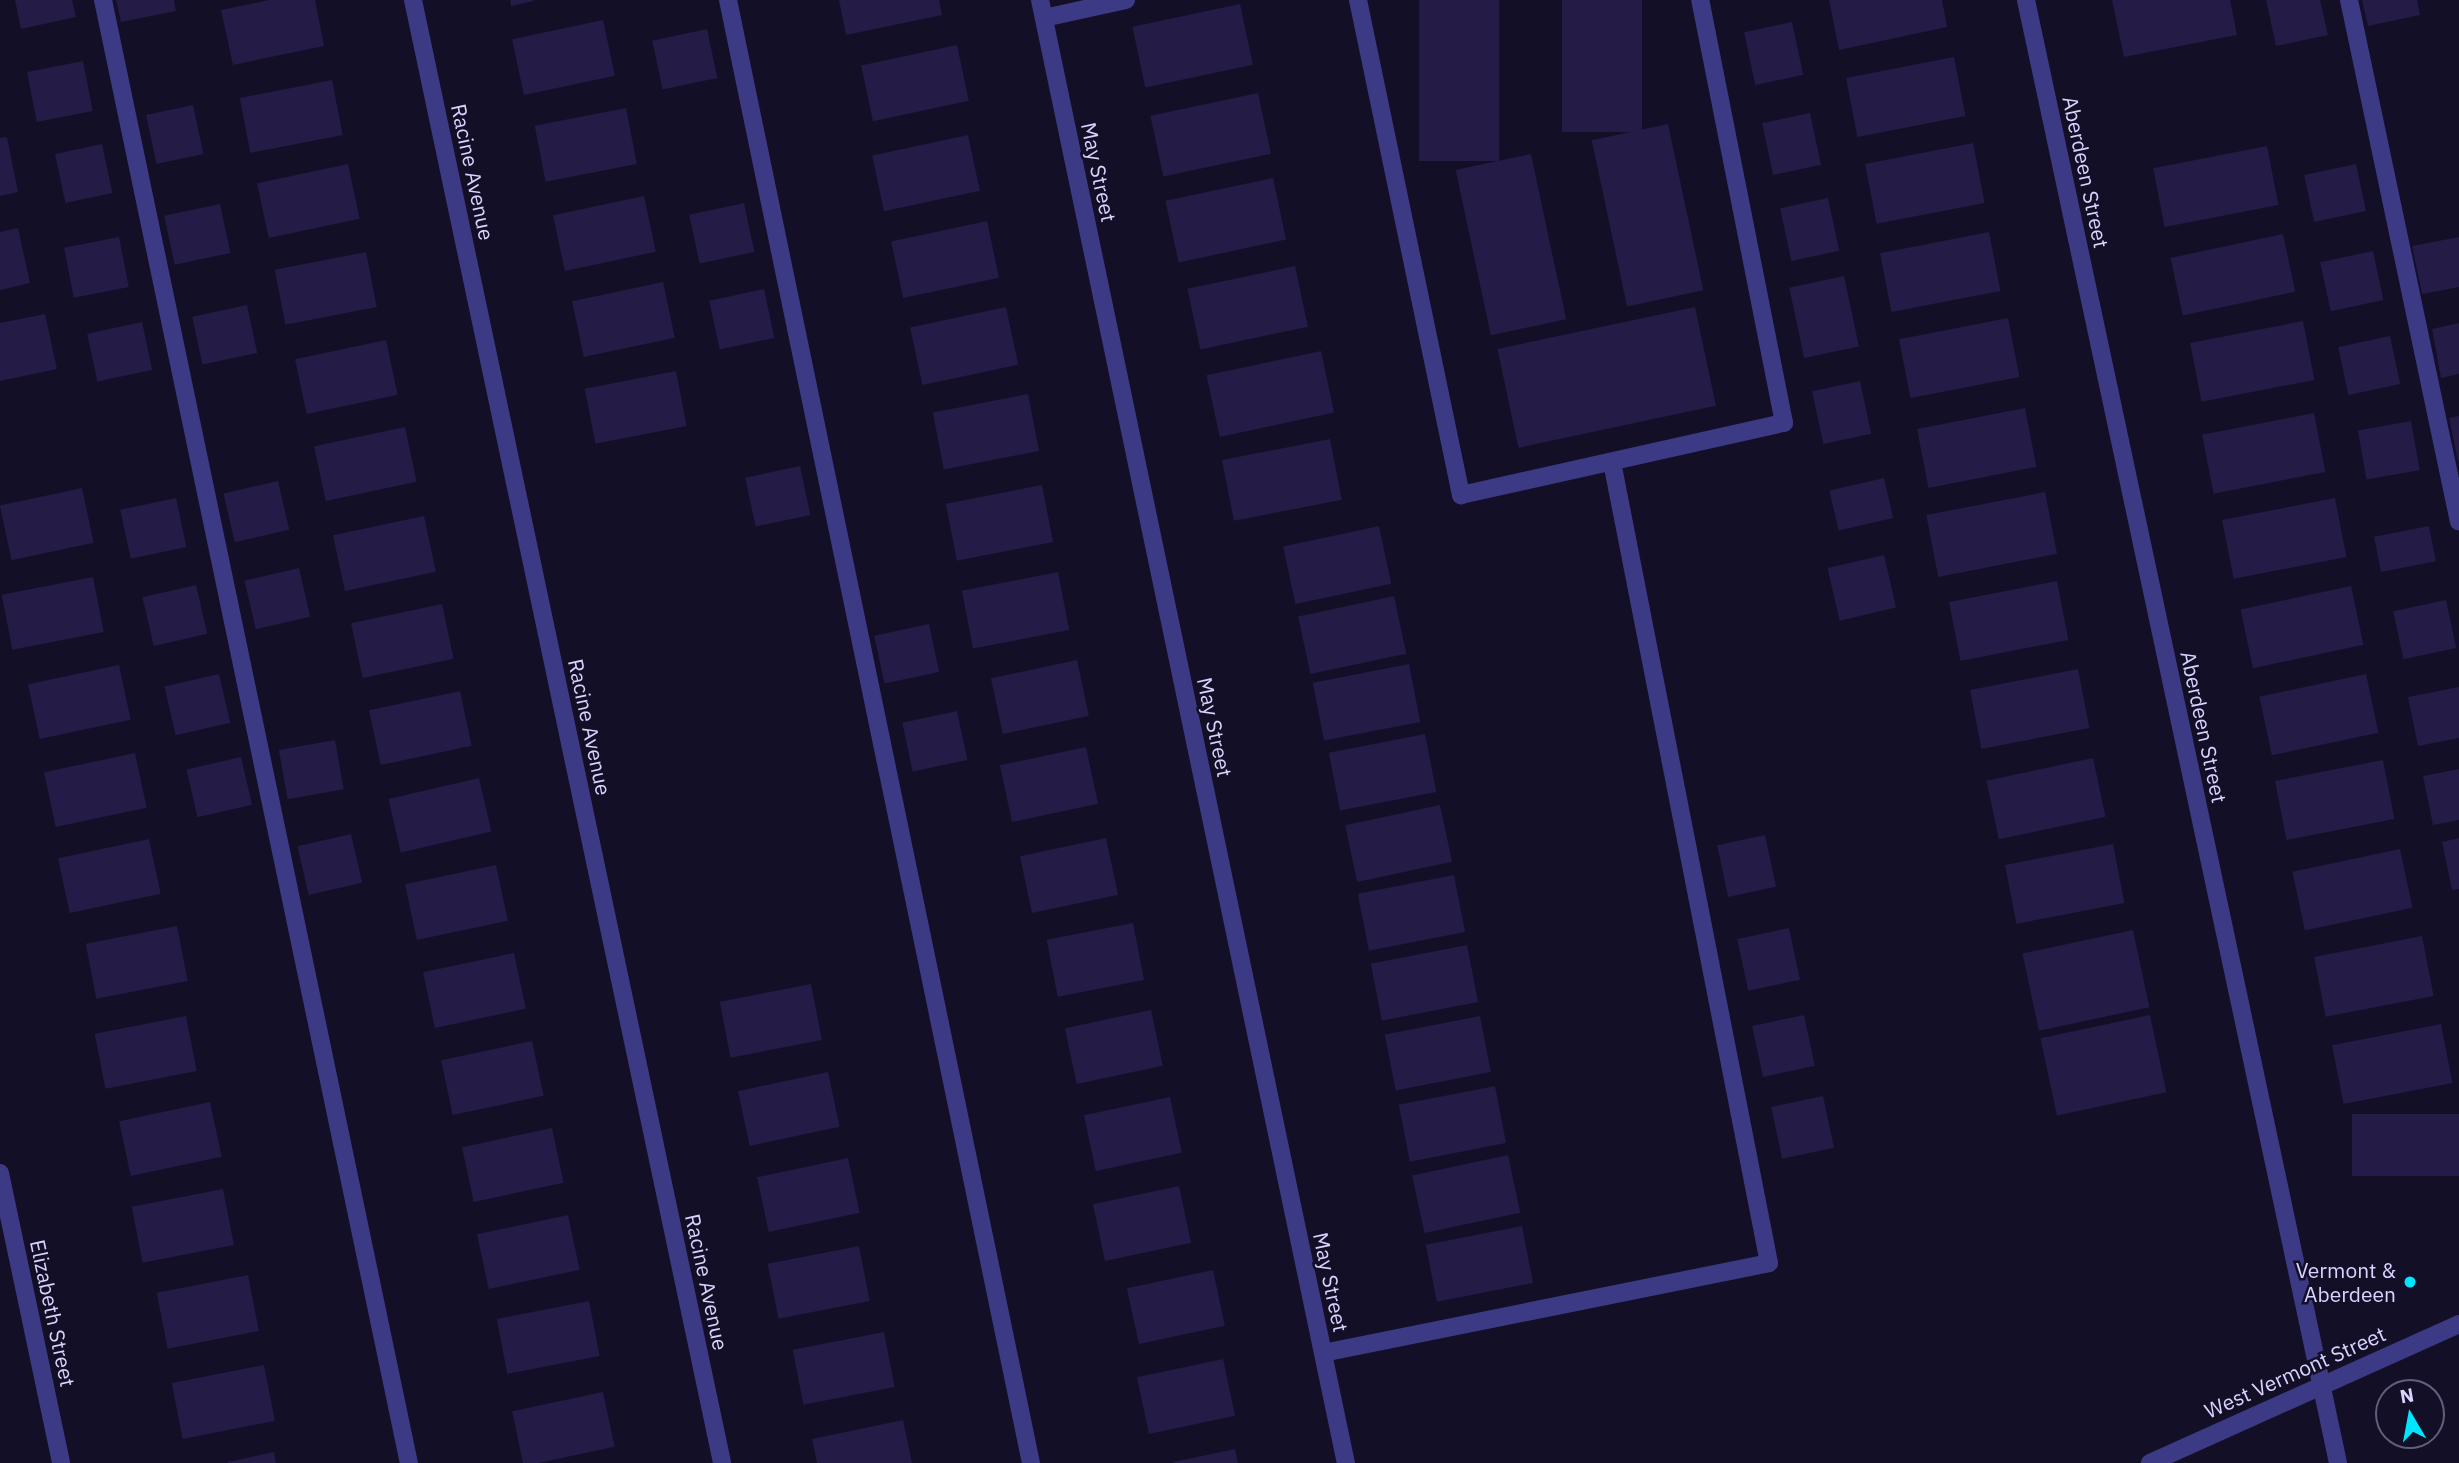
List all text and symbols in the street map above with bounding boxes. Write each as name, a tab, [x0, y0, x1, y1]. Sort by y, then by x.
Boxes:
street label: Aberdeen Street	[2058, 94, 2114, 250]
street label: Racine Avenue	[446, 102, 500, 242]
street label: May Street	[1076, 120, 1122, 224]
street label: Aberdeen Street	[2176, 649, 2232, 805]
street label: Racine Avenue	[563, 657, 617, 797]
street label: May Street	[1192, 675, 1238, 779]
street label: Racine Avenue	[680, 1212, 734, 1352]
street label: May Street	[1308, 1230, 1354, 1334]
street label: Elizabeth Street	[25, 1237, 81, 1389]
place label: Vermont & Aberdeen	[2296, 1257, 2396, 1307]
marker: Vermont & Aberdeen	[2402, 1274, 2418, 1290]
street label: West Vermont Street	[2200, 1321, 2390, 1423]
north arrow	[2375, 1379, 2445, 1449]
text: N	[2398, 1382, 2416, 1408]

